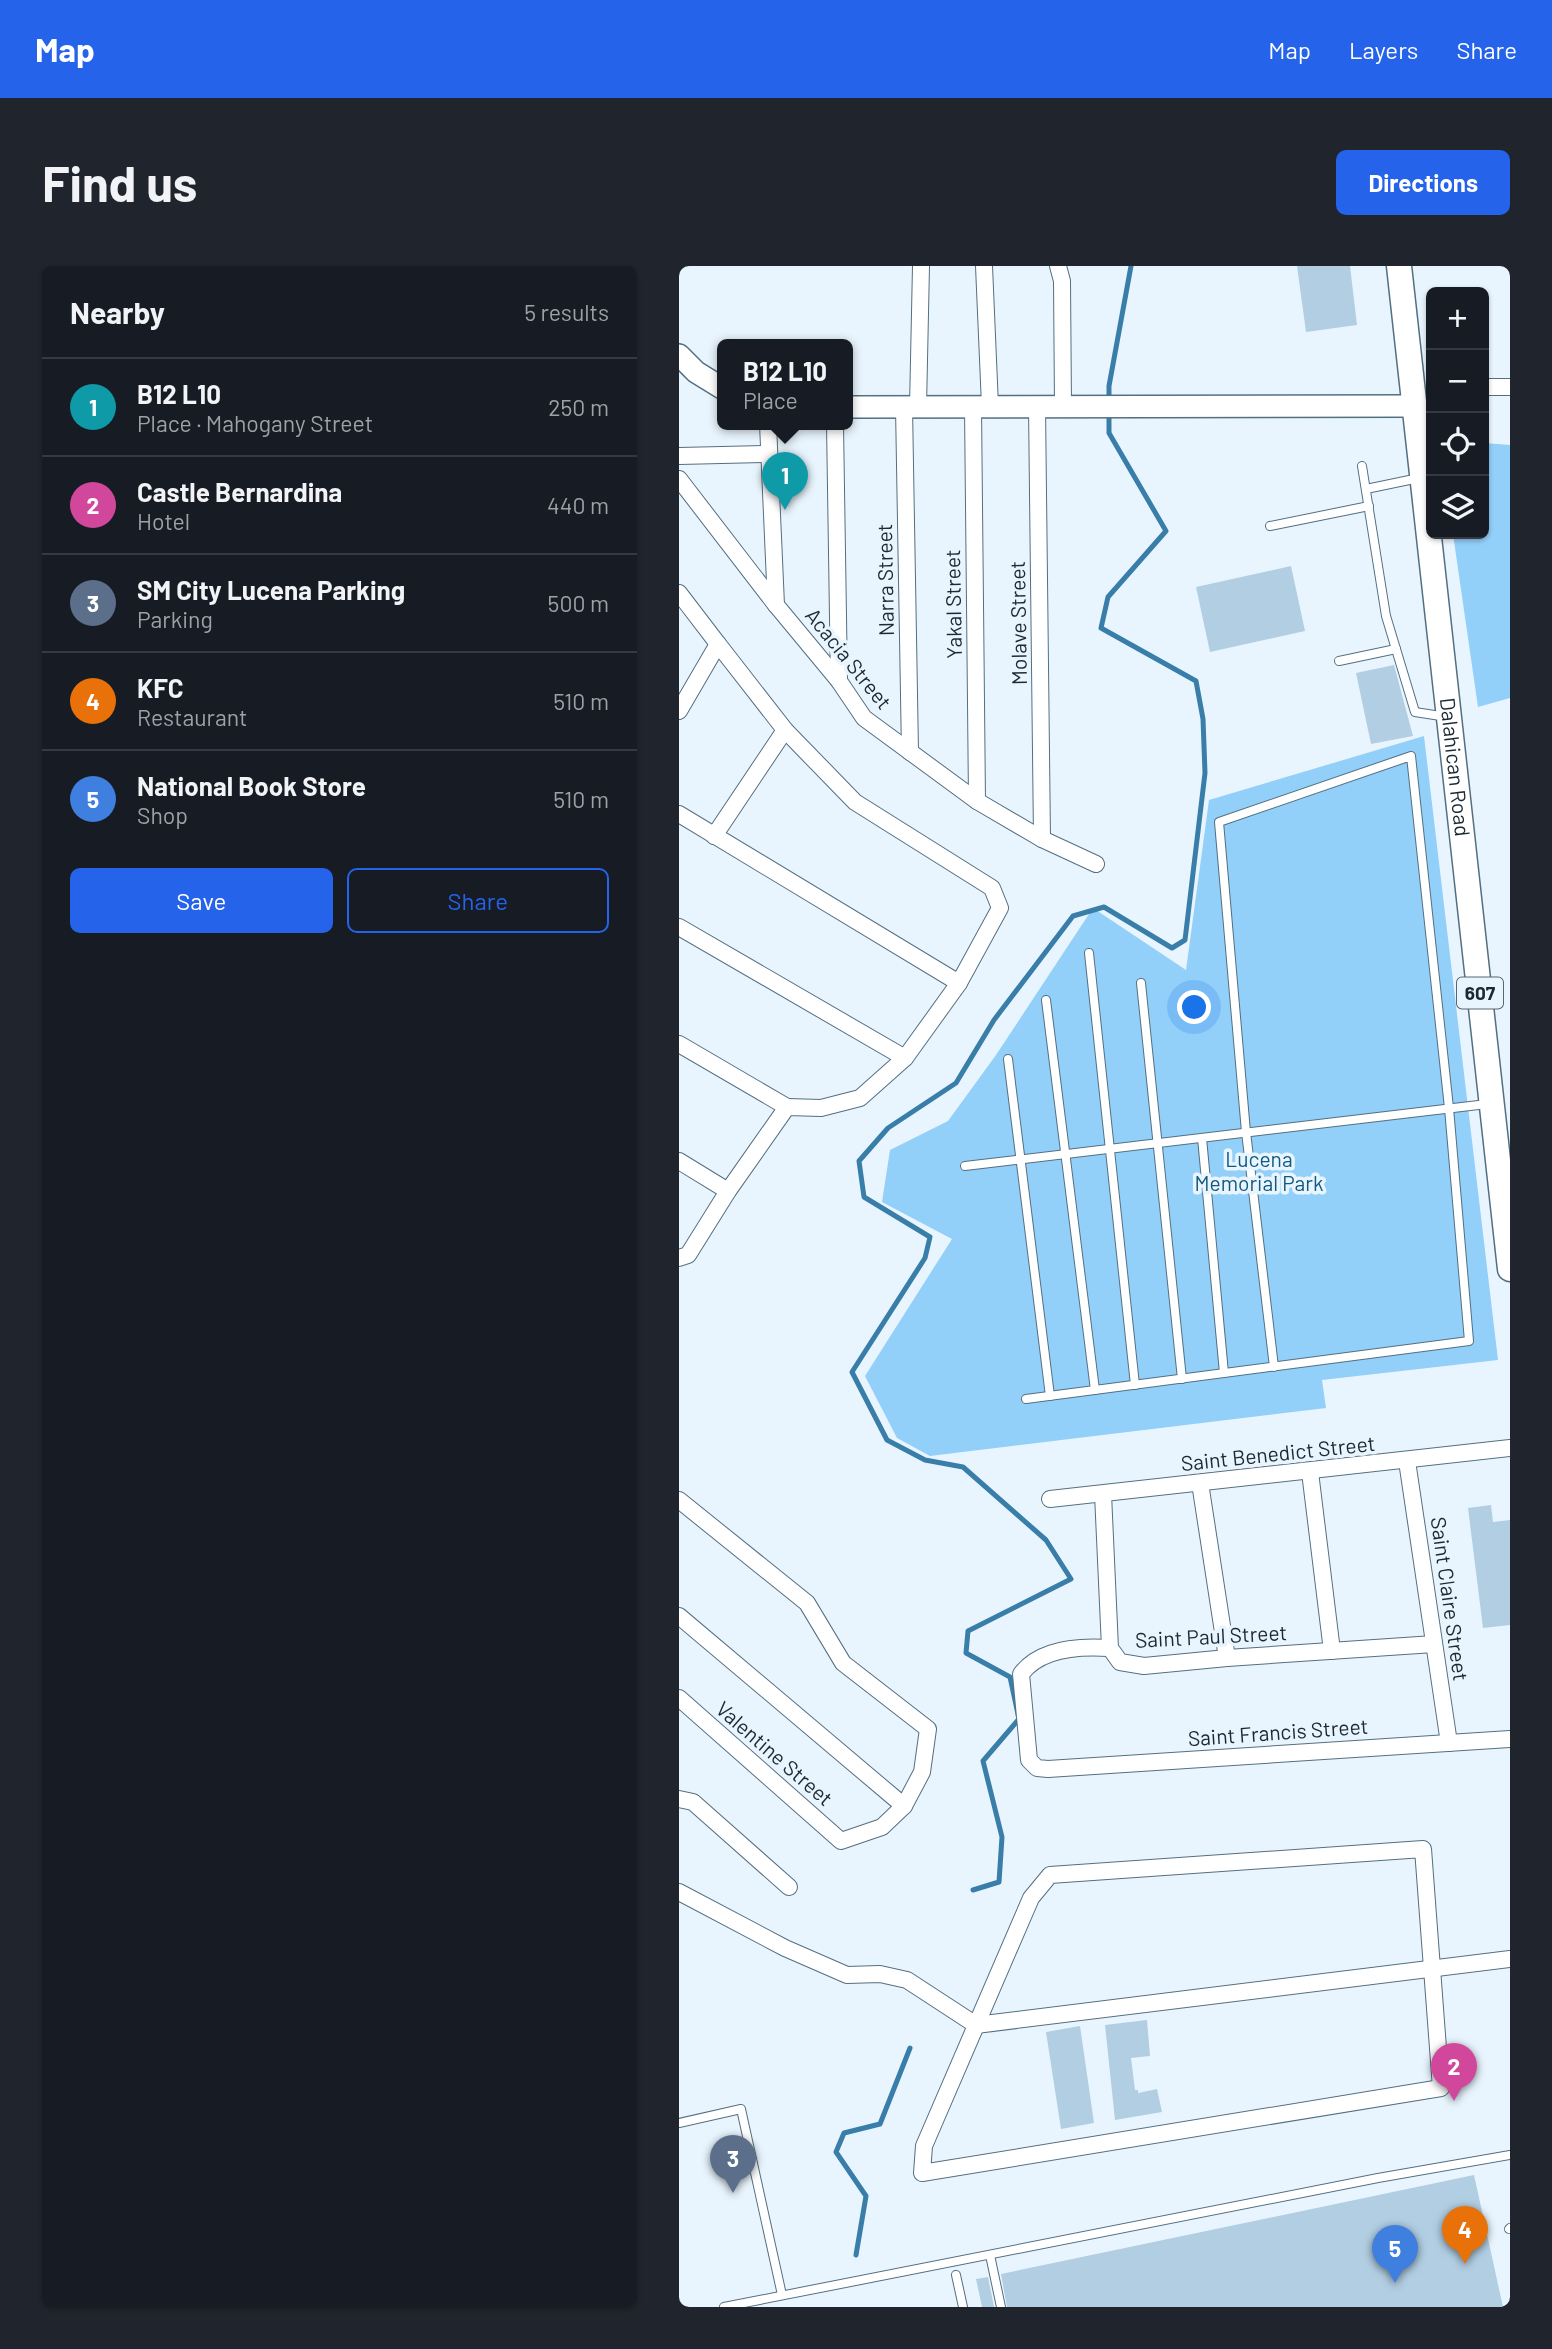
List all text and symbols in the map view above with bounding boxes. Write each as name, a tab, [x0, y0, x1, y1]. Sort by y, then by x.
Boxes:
text: Map	[35, 29, 95, 69]
text: Map	[1268, 35, 1311, 64]
text: Layers	[1349, 35, 1418, 64]
text: Share	[1456, 35, 1517, 64]
button: Directions	[1336, 150, 1510, 215]
text: Find us	[42, 153, 197, 212]
map controls	[1426, 287, 1489, 539]
button: +	[1426, 287, 1489, 350]
text: Nearby	[70, 294, 165, 330]
text: 5 results	[524, 298, 609, 326]
popup	[717, 339, 853, 430]
button: −	[1426, 350, 1489, 413]
text: B12 L10	[743, 355, 827, 386]
text: B12 L10	[137, 378, 221, 409]
text: Place	[743, 386, 798, 414]
text: 1	[89, 393, 97, 421]
text: 250 m	[548, 393, 609, 421]
text: Place · Mahogany Street	[137, 409, 373, 437]
button: locate	[1426, 413, 1489, 476]
pin: 1	[762, 452, 808, 510]
text: Castle Bernardina	[137, 476, 342, 507]
button: layers	[1426, 476, 1489, 539]
text: 2	[87, 491, 99, 519]
text: 440 m	[547, 491, 609, 519]
text: Hotel	[137, 507, 190, 535]
street label: Narra Street	[871, 524, 898, 636]
street label: Yakal Street	[939, 549, 966, 659]
street label: Molave Street	[1004, 561, 1031, 685]
text: SM City Lucena Parking	[137, 574, 405, 605]
text: 3	[87, 589, 99, 617]
text: 500 m	[548, 589, 609, 617]
street label: Acacia Street	[801, 603, 897, 714]
text: Parking	[137, 605, 213, 633]
text: KFC	[137, 672, 184, 703]
text: 4	[86, 687, 100, 715]
text: 510 m	[553, 687, 609, 715]
street label: Dalahican Road	[1436, 696, 1476, 837]
text: Restaurant	[137, 703, 247, 731]
text: National Book Store	[137, 770, 366, 801]
text: 5	[87, 785, 99, 813]
text: 510 m	[553, 785, 609, 813]
text: Shop	[137, 801, 188, 829]
button: Save	[70, 868, 333, 933]
button: Share	[347, 868, 609, 933]
road number: 607	[1457, 978, 1503, 1008]
your location	[1177, 990, 1211, 1024]
park label: Lucena Memorial Park	[1195, 1146, 1323, 1195]
street label: Saint Benedict Street	[1180, 1430, 1376, 1475]
street label: Saint Claire Street	[1427, 1515, 1474, 1682]
street label: Saint Paul Street	[1134, 1619, 1288, 1652]
street label: Valentine Street	[712, 1695, 838, 1810]
street label: Saint Francis Street	[1187, 1713, 1369, 1750]
pin: 2	[1431, 2043, 1477, 2101]
pin: 3	[710, 2135, 756, 2193]
pin: 4	[1442, 2206, 1488, 2264]
pin: 5	[1372, 2225, 1418, 2283]

